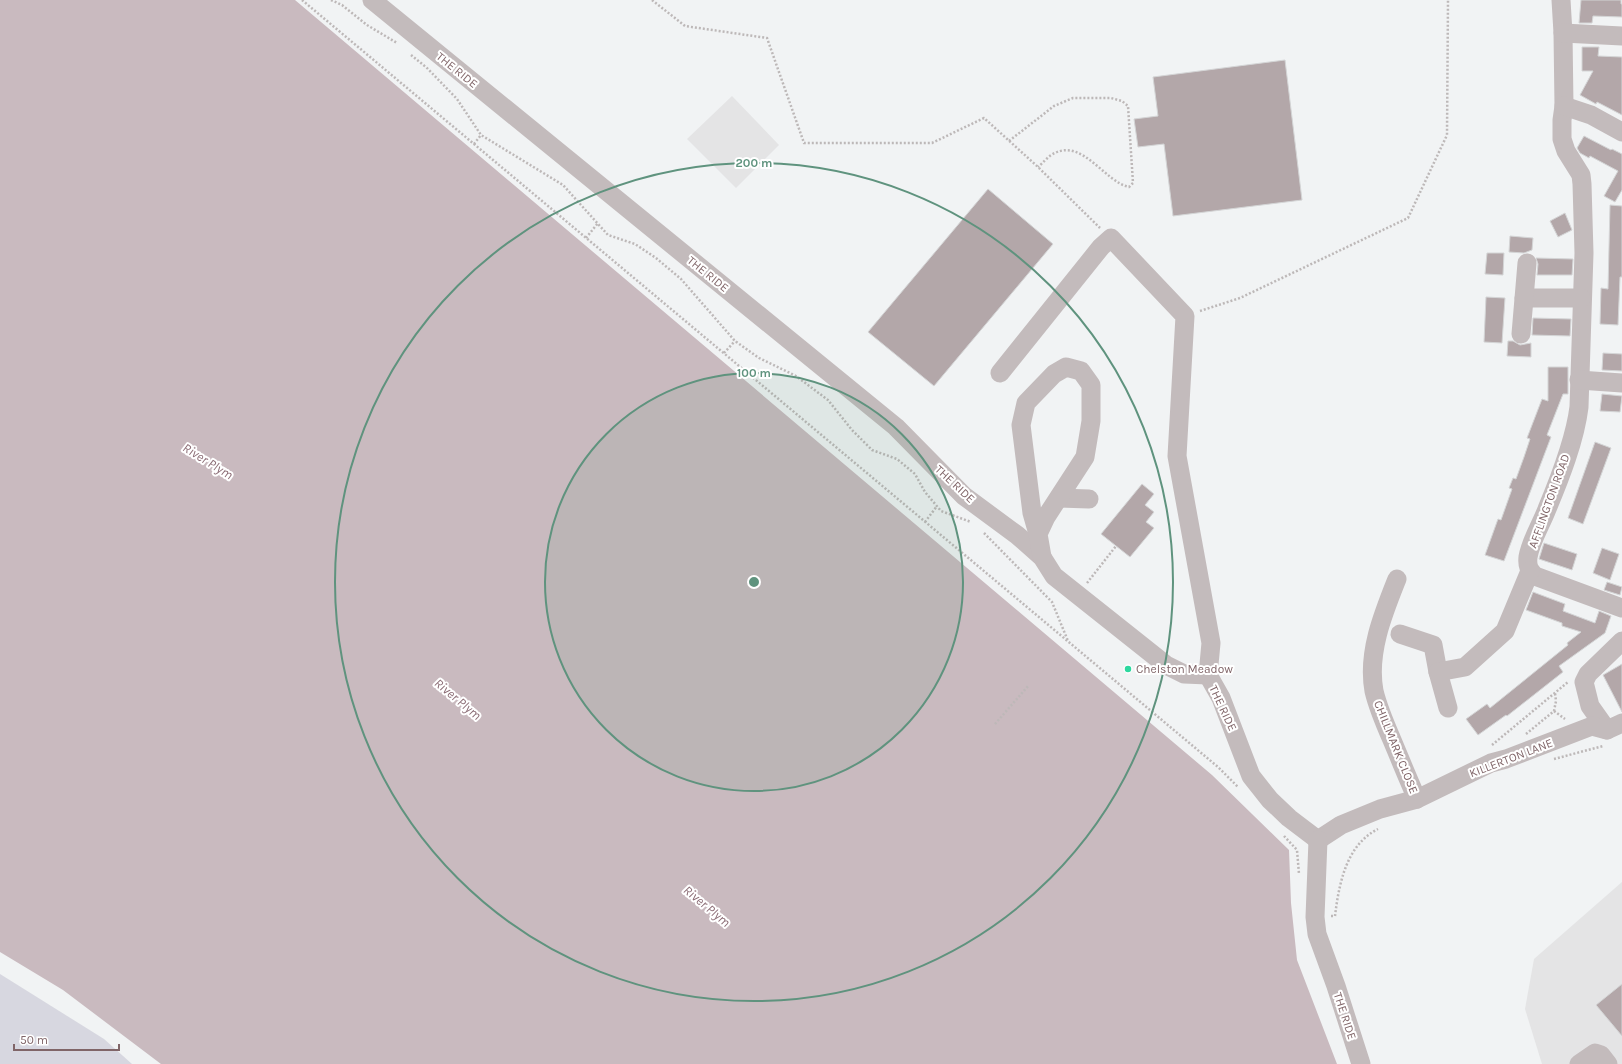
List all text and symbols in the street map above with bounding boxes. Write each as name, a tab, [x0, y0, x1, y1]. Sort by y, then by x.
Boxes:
street label: THE RIDE	[434, 49, 480, 91]
text: 200 m	[736, 156, 772, 170]
street label: THE RIDE	[685, 253, 731, 295]
text: 100 m	[737, 366, 771, 380]
water label: River Plym	[180, 440, 236, 482]
street label: AFFLINGTON ROAD	[1525, 452, 1573, 550]
street label: THE RIDE	[932, 462, 978, 506]
centre of rings	[747, 575, 761, 589]
place label: Chelston Meadow	[1136, 662, 1233, 676]
marker: Chelston Meadow	[1123, 664, 1133, 674]
water label: River Plym	[432, 675, 484, 723]
street label: THE RIDE	[1206, 683, 1240, 733]
street label: CHILLMARK CLOSE	[1371, 698, 1421, 796]
street label: KILLERTON LANE	[1467, 736, 1555, 780]
water label: River Plym	[681, 882, 733, 930]
street label: THE RIDE	[1331, 991, 1359, 1041]
scale bar	[14, 1026, 119, 1052]
text: 50 m	[20, 1033, 48, 1047]

